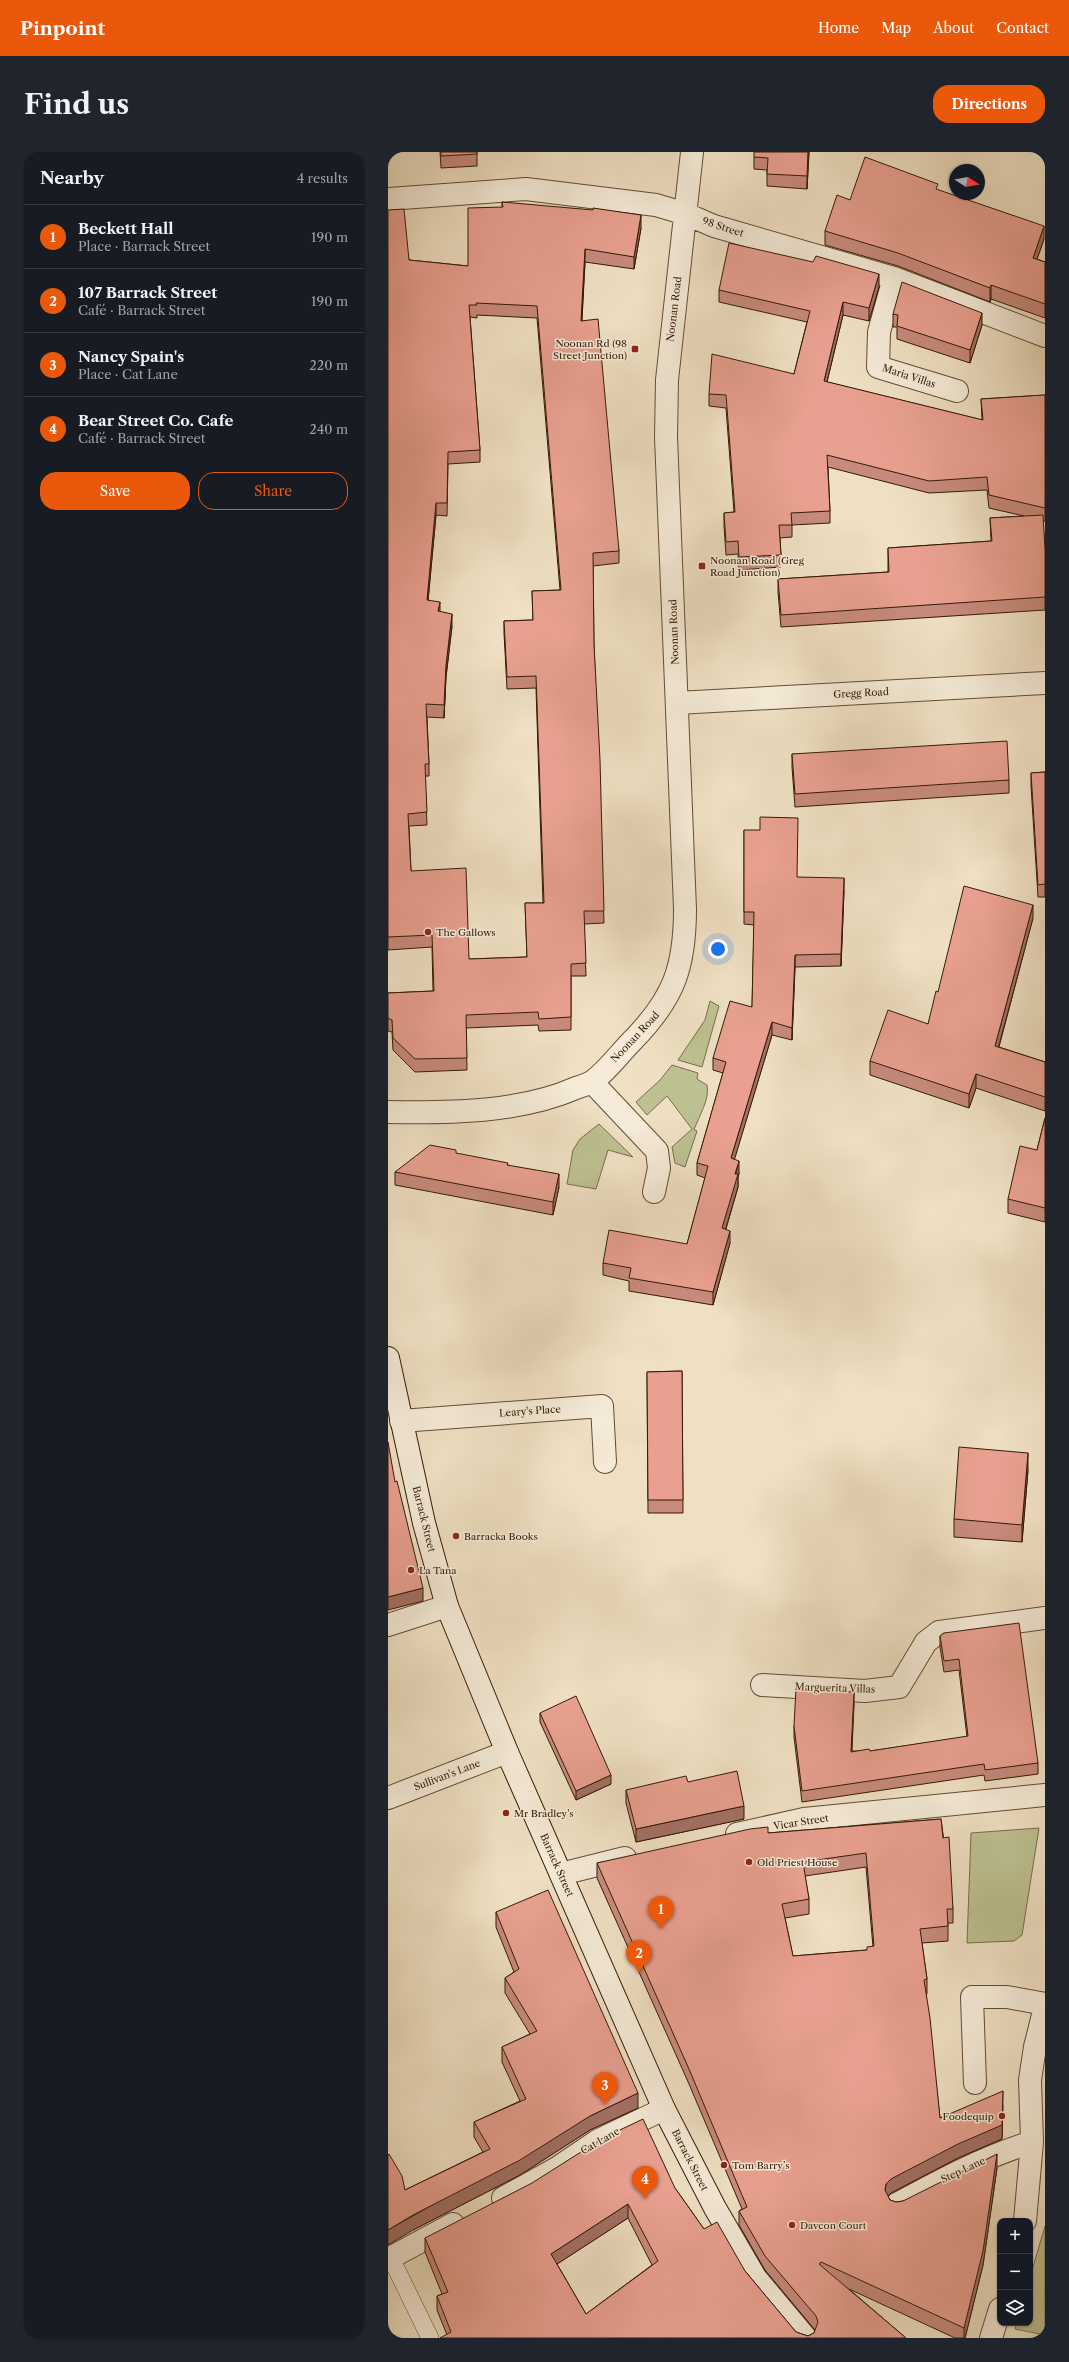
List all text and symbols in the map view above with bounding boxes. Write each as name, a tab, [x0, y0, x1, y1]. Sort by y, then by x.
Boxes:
text: Pinpoint	[20, 17, 105, 40]
text: Home	[818, 19, 859, 37]
text: Map	[881, 19, 911, 37]
text: About	[933, 19, 974, 37]
text: Contact	[996, 19, 1049, 37]
button: Directions	[933, 85, 1045, 123]
text: Find us	[24, 87, 129, 121]
north arrow	[949, 164, 985, 200]
text: Nearby	[40, 168, 104, 188]
text: 4 results	[297, 170, 348, 186]
street label: 98 Street	[701, 214, 746, 240]
text: Beckett Hall	[78, 219, 173, 238]
text: 1	[50, 229, 56, 245]
text: 190 m	[311, 229, 348, 245]
text: Place · Barrack Street	[78, 238, 210, 254]
street label: Noonan Road	[664, 276, 684, 342]
text: 107 Barrack Street	[78, 283, 217, 302]
text: 2	[49, 293, 57, 309]
text: 190 m	[311, 293, 348, 309]
text: Café · Barrack Street	[78, 302, 205, 318]
place label: Noonan Rd (98 Street Junction)	[553, 337, 627, 362]
marker: Noonan Rd (98 Street Junction)	[630, 344, 640, 354]
text: Nancy Spain's	[78, 347, 184, 366]
text: 3	[49, 357, 57, 373]
text: 220 m	[309, 357, 348, 373]
street label: Maria Villas	[880, 361, 938, 391]
text: Place · Cat Lane	[78, 366, 178, 382]
text: Bear Street Co. Cafe	[78, 411, 234, 430]
text: 4	[49, 421, 57, 437]
text: 240 m	[309, 421, 348, 437]
text: Café · Barrack Street	[78, 430, 205, 446]
button: Save	[40, 472, 190, 510]
button: Share	[198, 472, 348, 510]
place label: Noonan Road (Greg Road Junction)	[710, 554, 805, 579]
marker: Noonan Road (Greg Road Junction)	[697, 561, 707, 571]
street label: Noonan Road	[666, 599, 682, 665]
street label: Gregg Road	[833, 685, 889, 701]
place label: The Gallows	[436, 926, 496, 939]
marker: The Gallows	[423, 927, 433, 937]
your location	[708, 939, 728, 959]
street label: Noonan Road	[608, 1009, 662, 1065]
street label: Leary's Place	[499, 1402, 562, 1420]
street label: Barrack Street	[409, 1485, 439, 1554]
place label: Barracka Books	[464, 1530, 538, 1543]
marker: Barracka Books	[451, 1531, 461, 1541]
place label: La Tana	[419, 1564, 457, 1577]
marker: La Tana	[406, 1565, 416, 1575]
street label: Marguerita Villas	[795, 1680, 875, 1696]
street label: Sullivan's Lane	[412, 1756, 483, 1794]
place label: Mr Bradley's	[514, 1807, 574, 1820]
marker: Mr Bradley's	[501, 1808, 511, 1818]
street label: Vicar Street	[771, 1811, 830, 1833]
street label: Barrack Street	[537, 1831, 577, 1899]
place label: Old Priest House	[757, 1856, 838, 1869]
marker: Old Priest House	[744, 1857, 754, 1867]
pin: 1	[648, 1896, 674, 1929]
pin: 2	[626, 1940, 652, 1973]
pin: 3	[592, 2072, 618, 2105]
place label: Foodequip	[943, 2110, 994, 2123]
marker: Foodequip	[997, 2111, 1007, 2121]
street label: Cat Lane	[578, 2124, 622, 2157]
street label: Barrack Street	[669, 2127, 711, 2194]
street label: Step Lane	[939, 2154, 988, 2186]
place label: Tom Barry’s	[732, 2159, 790, 2172]
marker: Tom Barry’s	[719, 2160, 729, 2170]
pin: 4	[632, 2166, 658, 2199]
map controls	[997, 2218, 1033, 2326]
button: +	[997, 2218, 1033, 2254]
place label: Davcon Court	[800, 2219, 867, 2232]
marker: Davcon Court	[787, 2220, 797, 2230]
button: −	[997, 2254, 1033, 2290]
button: layers	[997, 2290, 1033, 2326]

